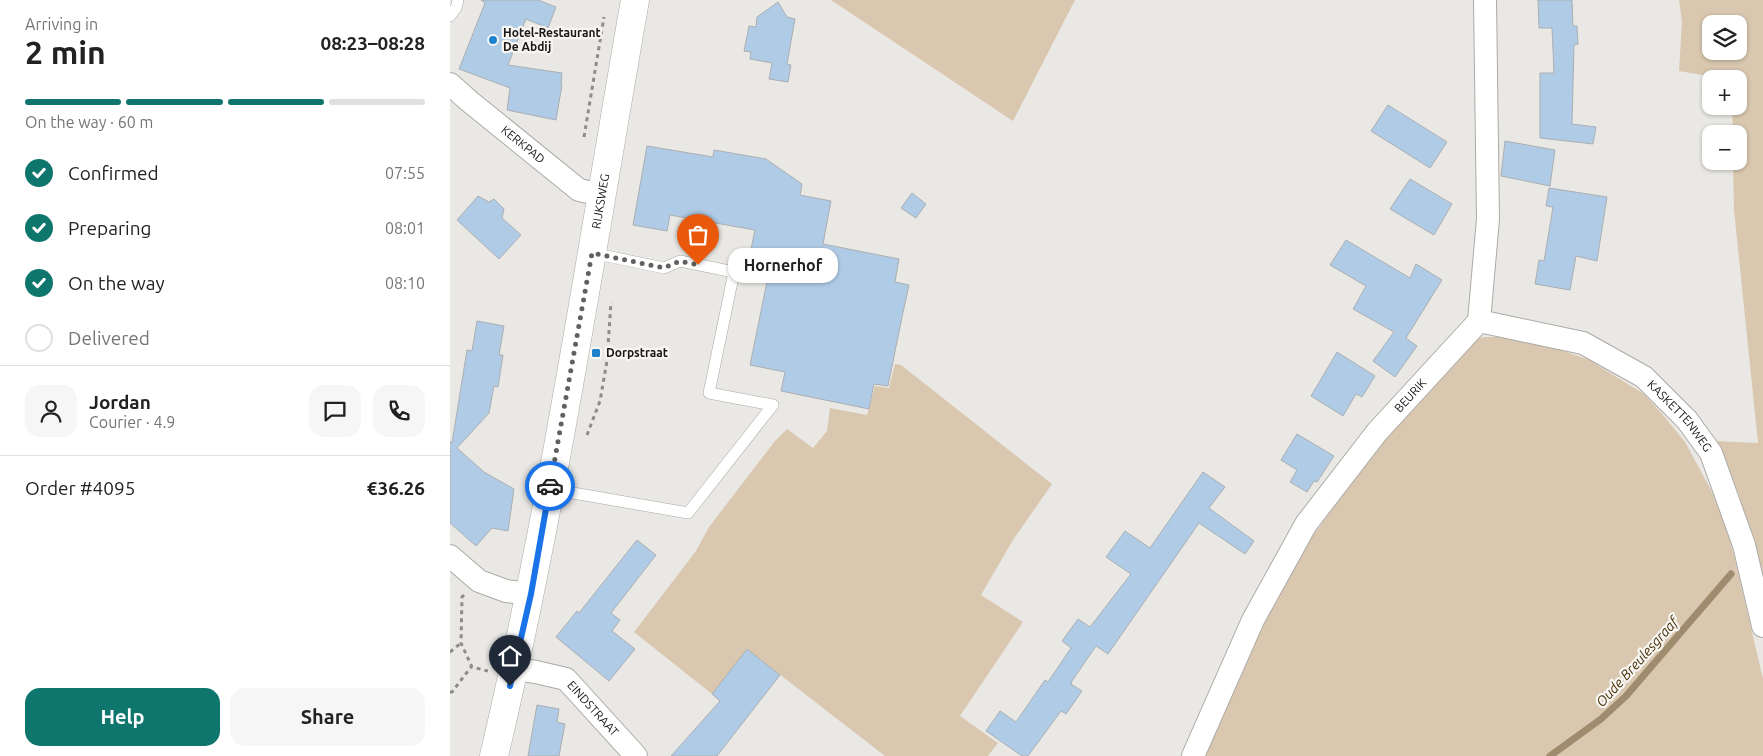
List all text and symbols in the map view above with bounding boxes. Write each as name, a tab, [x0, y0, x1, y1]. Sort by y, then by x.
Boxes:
text: Arriving in	[25, 15, 98, 33]
map controls	[1702, 15, 1747, 170]
button: layers	[1702, 15, 1747, 60]
place label: Hotel-Restaurant De Abdij	[503, 26, 601, 53]
text: 08:23–08:28	[320, 32, 425, 54]
text: 2 min	[25, 34, 106, 70]
marker: Hotel-Restaurant De Abdij	[487, 34, 499, 46]
button: +	[1702, 70, 1747, 115]
text: On the way · 60 m	[25, 113, 153, 131]
street label: KERKPAD	[499, 123, 548, 166]
button: −	[1702, 125, 1747, 170]
icon: check	[25, 159, 53, 187]
text: Confirmed	[68, 162, 159, 184]
text: 07:55	[385, 164, 425, 182]
street label: RIJKSWEG	[589, 173, 611, 230]
icon: check	[25, 214, 53, 242]
pin	[677, 214, 719, 265]
text: Preparing	[68, 217, 152, 239]
text: 08:01	[385, 219, 425, 237]
icon: bag	[684, 221, 712, 249]
callout: Hornerhof	[728, 248, 838, 282]
text: Hornerhof	[744, 256, 822, 274]
icon: check	[25, 269, 53, 297]
text: On the way	[68, 272, 165, 294]
text: 08:10	[385, 274, 425, 292]
text: Delivered	[68, 327, 150, 349]
place label: Dorpstraat	[606, 346, 668, 359]
marker: Dorpstraat	[590, 347, 602, 359]
street label: BEURIK	[1392, 375, 1429, 414]
street label: KASKETTENWEG	[1645, 377, 1715, 454]
button: person	[25, 385, 77, 437]
button: chat	[309, 385, 361, 437]
button: phone	[373, 385, 425, 437]
text: Jordan	[89, 391, 151, 413]
text: Courier · 4.9	[89, 413, 175, 431]
courier	[525, 461, 575, 511]
icon: car	[536, 472, 564, 500]
text: Order #4095	[25, 477, 135, 499]
text: €36.26	[367, 477, 425, 499]
water label: Oude Breulesgraaf	[1593, 613, 1683, 710]
pin	[489, 635, 531, 686]
icon: home	[496, 642, 524, 670]
street label: EINDSTRAAT	[565, 678, 622, 739]
button: Help	[25, 688, 220, 746]
button: Share	[230, 688, 425, 746]

